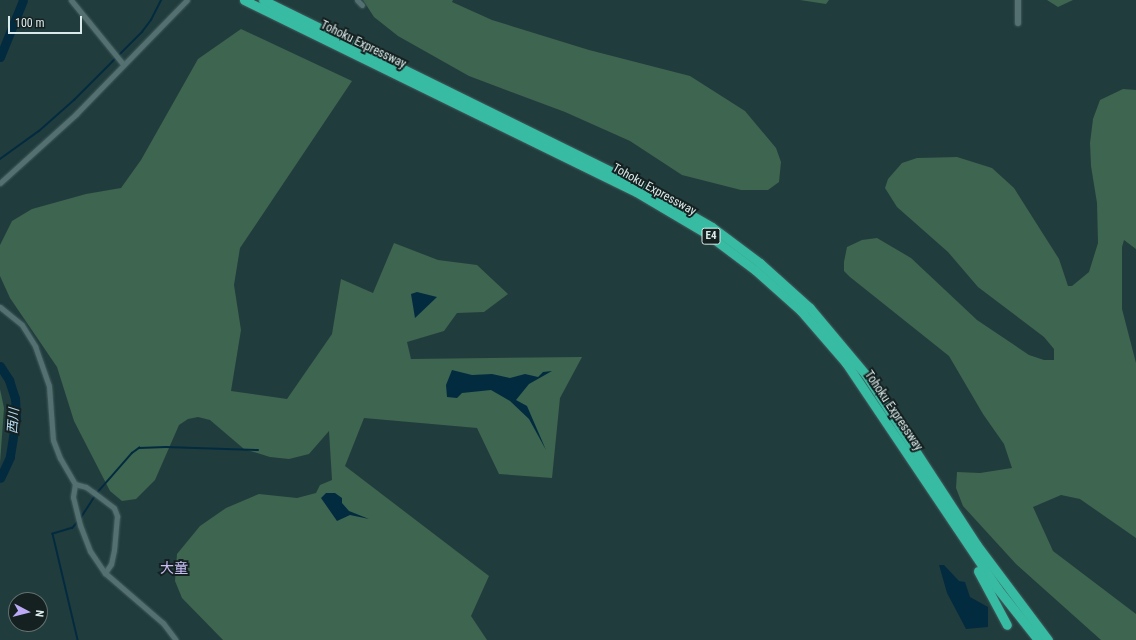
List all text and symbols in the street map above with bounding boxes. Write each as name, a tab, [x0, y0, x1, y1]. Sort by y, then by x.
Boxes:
scale bar	[10, 8, 84, 34]
text: 100 m	[15, 16, 45, 30]
street label: Tohoku Expressway	[318, 18, 408, 72]
street label: Tohoku Expressway	[610, 161, 698, 219]
road number: E4	[701, 227, 721, 245]
street label: Tohoku Expressway	[861, 368, 925, 454]
water label: 西川	[5, 407, 23, 435]
district label: 大童	[160, 560, 188, 576]
north arrow	[8, 592, 48, 632]
text: N	[33, 609, 46, 618]

